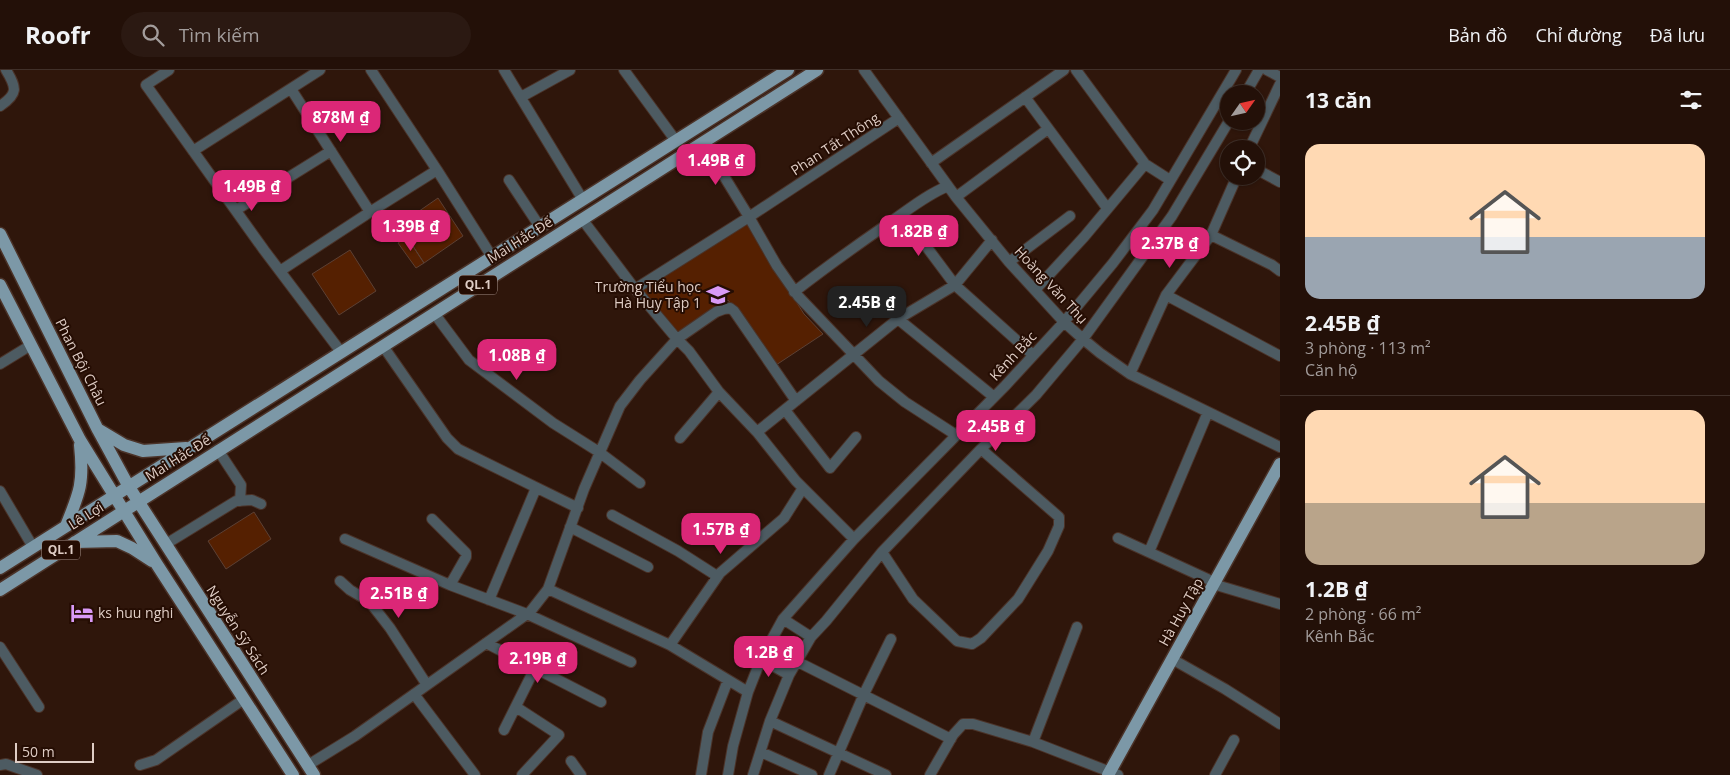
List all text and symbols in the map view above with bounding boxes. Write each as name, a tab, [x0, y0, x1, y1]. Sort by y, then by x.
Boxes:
search box	[121, 12, 471, 57]
text: Roofr	[25, 18, 91, 51]
icon: search	[139, 21, 167, 49]
text: Tìm kiếm	[179, 22, 260, 48]
text: Bản đồ	[1448, 23, 1507, 47]
text: Chỉ đường	[1535, 23, 1622, 47]
text: Đã lưu	[1650, 23, 1705, 47]
north arrow	[1220, 85, 1265, 130]
map controls	[1220, 85, 1265, 185]
text: 13 căn	[1305, 86, 1372, 114]
icon: filters	[1677, 86, 1705, 114]
pin: 878M ₫	[300, 100, 382, 143]
text: 878M ₫	[312, 106, 370, 128]
street label: Phan Tất Thông	[787, 108, 883, 179]
button: locate	[1220, 140, 1265, 185]
pin: 1.49B ₫	[670, 144, 762, 186]
text: 1.49B ₫	[687, 149, 745, 171]
pin: 1.49B ₫	[206, 170, 298, 212]
text: 1.49B ₫	[223, 175, 281, 197]
icon: home	[1460, 177, 1550, 267]
pin: 1.39B ₫	[365, 210, 457, 252]
street label: Mai Hắc Đế	[483, 212, 556, 267]
pin: 1.82B ₫	[873, 214, 965, 257]
text: 1.39B ₫	[382, 215, 440, 237]
text: 1.82B ₫	[890, 220, 948, 242]
pin: 2.37B ₫	[1124, 226, 1216, 269]
text: 2.37B ₫	[1141, 232, 1199, 254]
street label: Hoàng Văn Thụ	[1010, 242, 1092, 328]
road number: QL.1	[459, 276, 497, 294]
place label: Trường Tiểu học Hà Huy Tập 1	[595, 277, 701, 312]
school or university icon: Trường Tiểu học Hà Huy Tập 1	[705, 282, 731, 308]
pin: 2.45B ₫	[821, 286, 913, 328]
text: 2.45B ₫	[838, 291, 896, 313]
text: 2.45B ₫	[1305, 309, 1380, 337]
street label: Phan Bội Châu	[51, 315, 112, 409]
street label: Kênh Bắc	[985, 327, 1041, 384]
text: 3 phòng · 113 m²	[1305, 337, 1431, 359]
pin: 1.08B ₫	[471, 338, 563, 381]
text: 1.08B ₫	[488, 344, 546, 366]
text: Căn hộ	[1305, 359, 1357, 381]
pin: 2.45B ₫	[950, 410, 1042, 452]
text: 2.45B ₫	[967, 415, 1025, 437]
street label: Mai Hắc Đế	[141, 430, 214, 485]
icon: home	[1460, 442, 1550, 532]
street label: Lê Lợi	[65, 497, 107, 534]
pin: 1.57B ₫	[675, 512, 767, 555]
text: 1.57B ₫	[692, 518, 750, 540]
road number: QL.1	[42, 540, 80, 560]
street label: Hà Huy Tập	[1154, 574, 1207, 649]
text: 1.2B ₫	[1305, 575, 1368, 603]
pin: 2.51B ₫	[353, 576, 445, 619]
street label: Nguyễn Sỹ Sách	[202, 581, 274, 678]
text: 2.51B ₫	[370, 582, 428, 604]
hotel icon: ks huu nghi	[69, 600, 95, 626]
place label: ks huu nghi	[98, 603, 173, 622]
text: 2 phòng · 66 m²	[1305, 603, 1421, 625]
text: Kênh Bắc	[1305, 625, 1374, 647]
pin: 1.2B ₫	[728, 636, 810, 678]
text: 1.2B ₫	[745, 641, 793, 663]
pin: 2.19B ₫	[492, 642, 584, 684]
text: 2.19B ₫	[509, 647, 567, 669]
scale bar	[15, 740, 94, 763]
text: 50 m	[22, 742, 55, 761]

